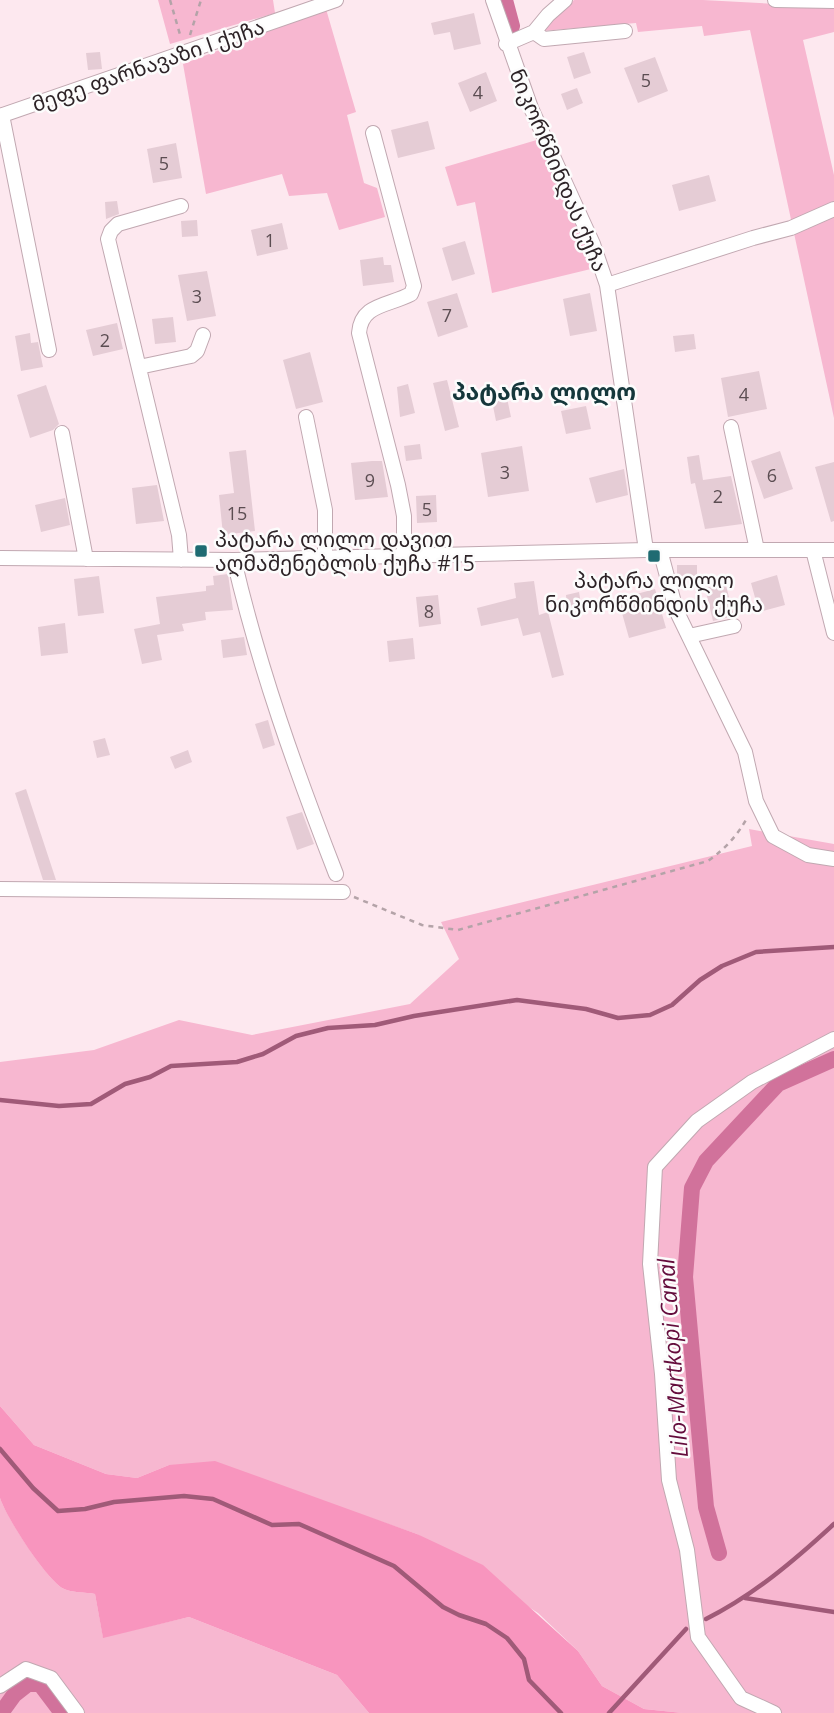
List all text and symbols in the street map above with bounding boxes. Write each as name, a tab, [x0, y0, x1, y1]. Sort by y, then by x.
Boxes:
street label: მეფე ფარნავაზი I ქუჩა	[28, 12, 268, 118]
street label: ნიკორწმინდას ქუჩა	[504, 64, 614, 276]
house number: 5	[641, 68, 651, 92]
house number: 4	[473, 80, 483, 104]
house number: 5	[159, 151, 169, 175]
house number: 1	[265, 228, 275, 252]
house number: 3	[192, 284, 202, 308]
house number: 7	[442, 303, 452, 327]
house number: 2	[100, 328, 110, 352]
district label: პატარა ლილო	[452, 375, 636, 407]
house number: 4	[739, 382, 749, 406]
house number: 3	[500, 460, 510, 484]
house number: 6	[767, 463, 777, 487]
house number: 9	[365, 468, 375, 492]
house number: 2	[713, 484, 723, 508]
house number: 5	[422, 497, 432, 521]
house number: 15	[227, 501, 247, 525]
place label: პატარა ლილო დავით აღმაშენებლის ქუჩა #15	[215, 525, 475, 577]
marker: პატარა ლილო დავით აღმაშენებლის ქუჩა #15	[193, 543, 209, 559]
marker: პატარა ლილო ნიკორწმინდის ქუჩა	[646, 548, 662, 564]
place label: პატარა ლილო ნიკორწმინდის ქუჩა	[545, 566, 763, 618]
house number: 8	[424, 599, 434, 623]
water label: Lilo-Martkopi Canal	[649, 1256, 695, 1459]

